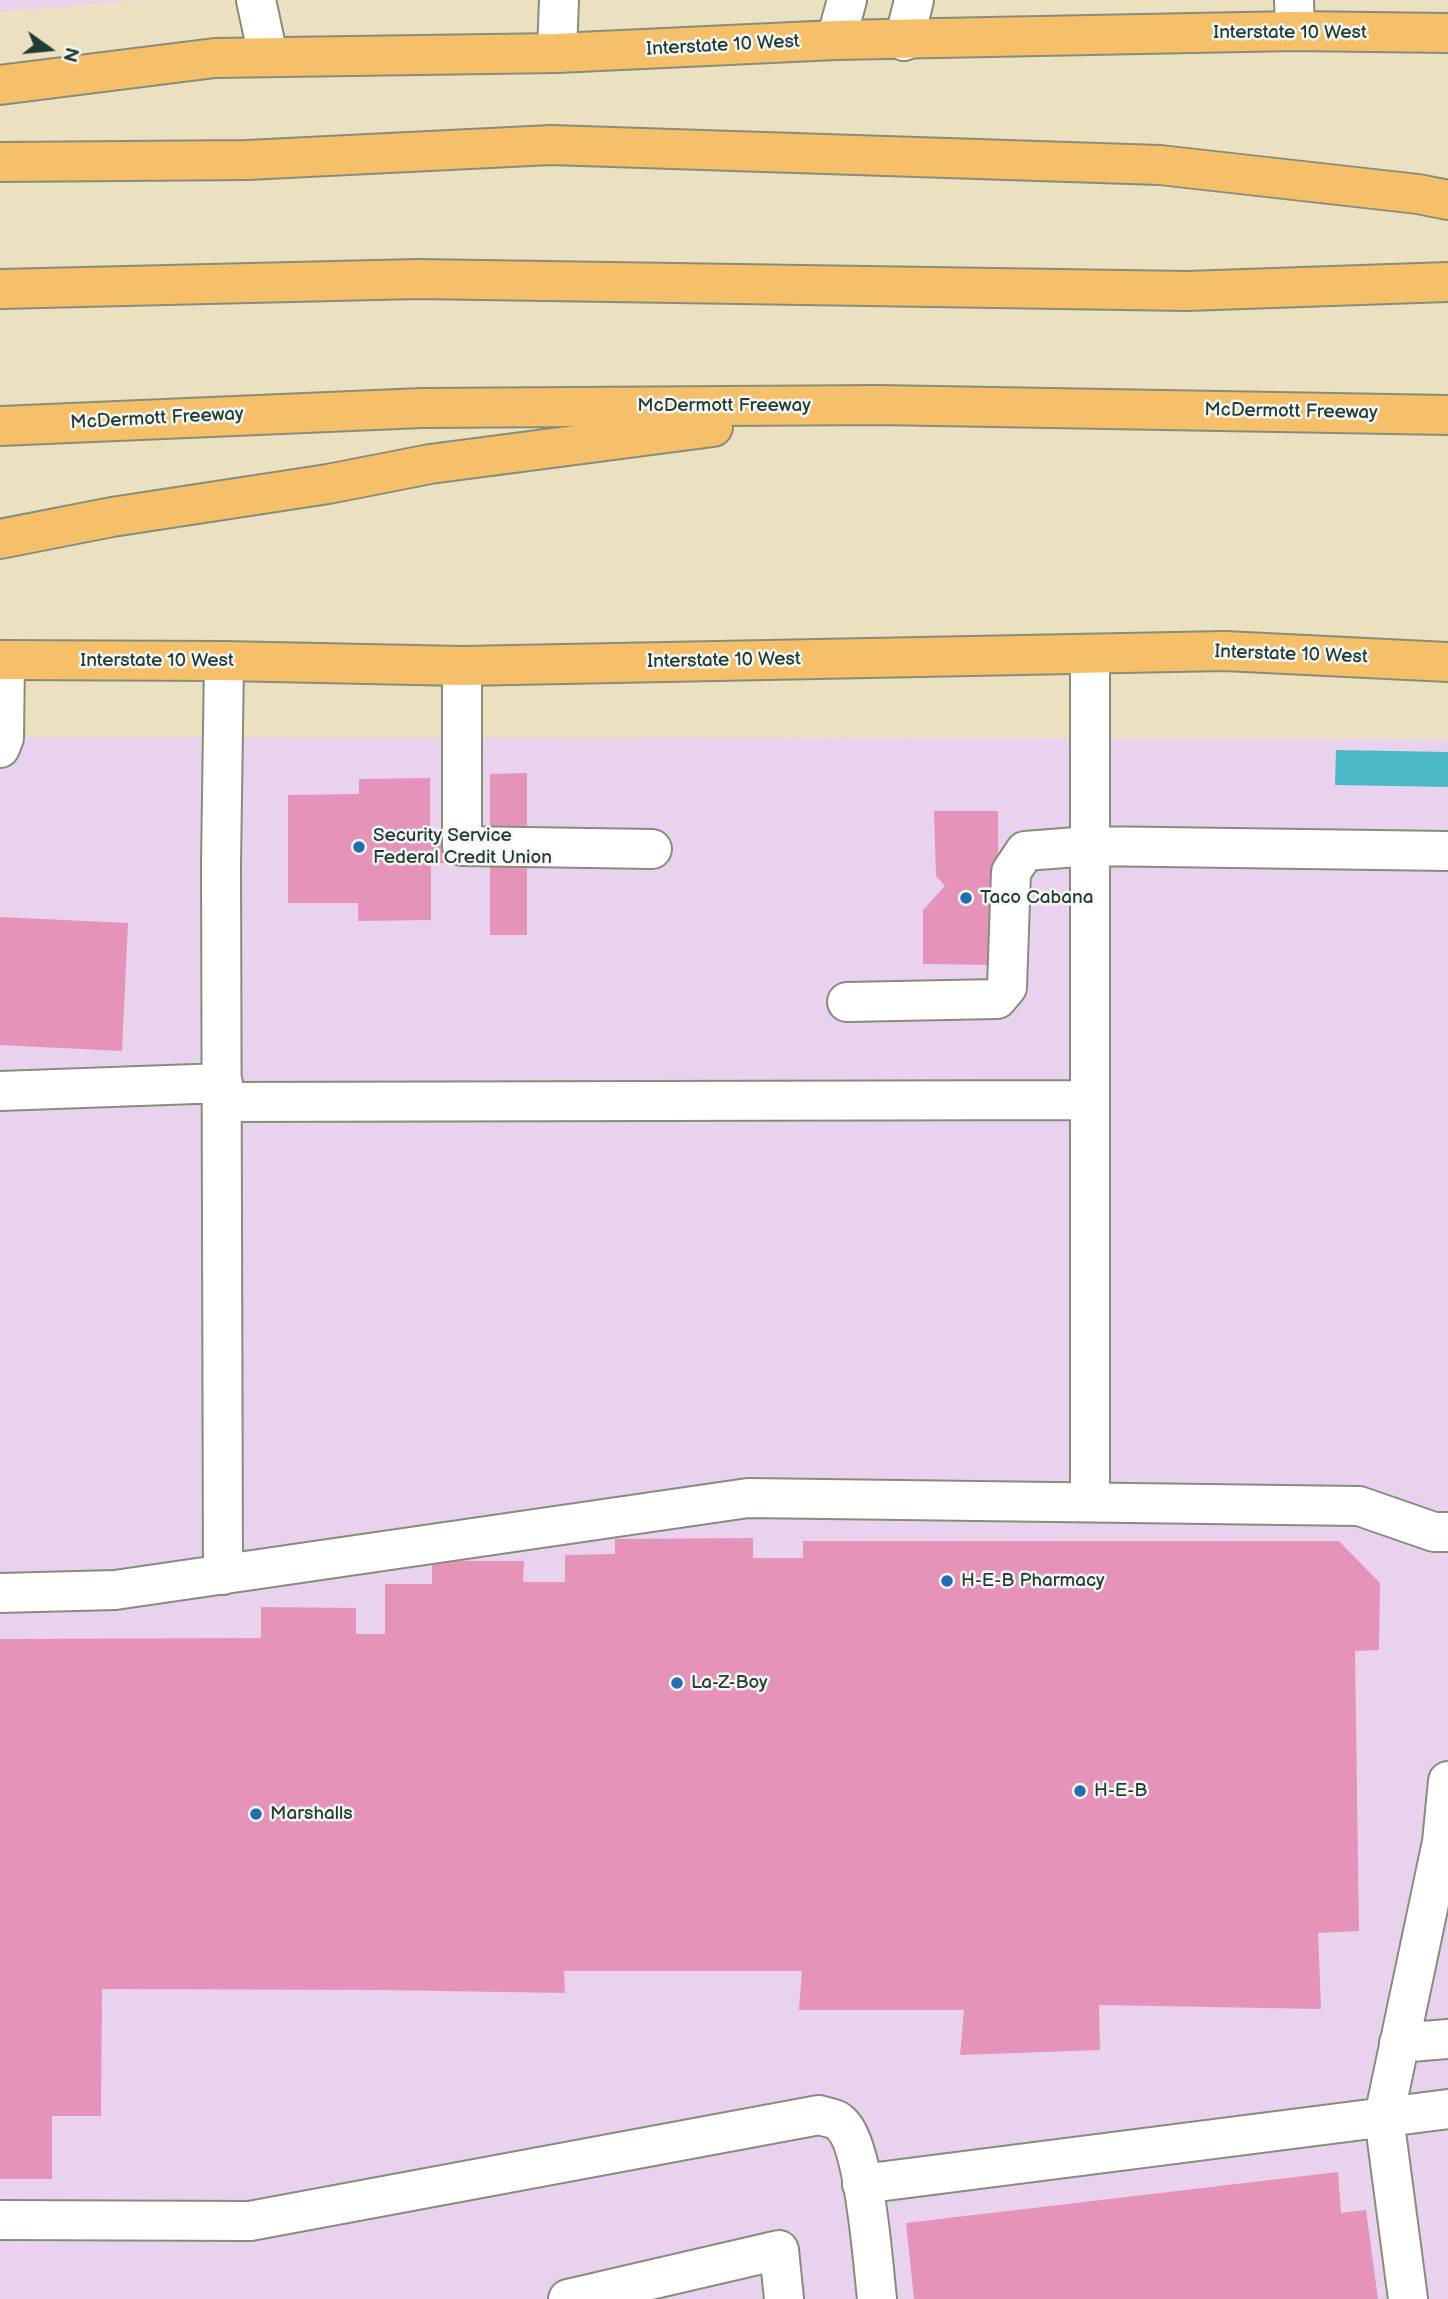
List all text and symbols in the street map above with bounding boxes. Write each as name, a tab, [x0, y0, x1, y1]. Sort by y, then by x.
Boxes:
north arrow	[14, 14, 84, 84]
street label: Interstate 10 West	[1213, 22, 1367, 44]
street label: Interstate 10 West	[646, 31, 800, 61]
text: N	[57, 45, 83, 64]
street label: McDermott Freeway	[637, 395, 811, 417]
street label: McDermott Freeway	[1204, 399, 1378, 425]
street label: McDermott Freeway	[70, 403, 244, 435]
street label: Interstate 10 West	[1214, 641, 1368, 669]
street label: Interstate 10 West	[647, 648, 801, 674]
street label: Interstate 10 West	[80, 650, 234, 672]
place label: Security Service Federal Credit Union	[373, 825, 552, 869]
marker: Security Service Federal Credit Union	[351, 839, 367, 855]
place label: Taco Cabana	[980, 887, 1093, 909]
marker: Taco Cabana	[958, 890, 974, 906]
place label: H-E-B Pharmacy	[961, 1570, 1105, 1592]
marker: H-E-B Pharmacy	[939, 1573, 955, 1589]
place label: La-Z-Boy	[691, 1672, 768, 1694]
marker: La-Z-Boy	[669, 1675, 685, 1691]
place label: H-E-B	[1094, 1780, 1147, 1802]
marker: H-E-B	[1072, 1783, 1088, 1799]
place label: Marshalls	[270, 1803, 353, 1825]
marker: Marshalls	[248, 1806, 264, 1822]

